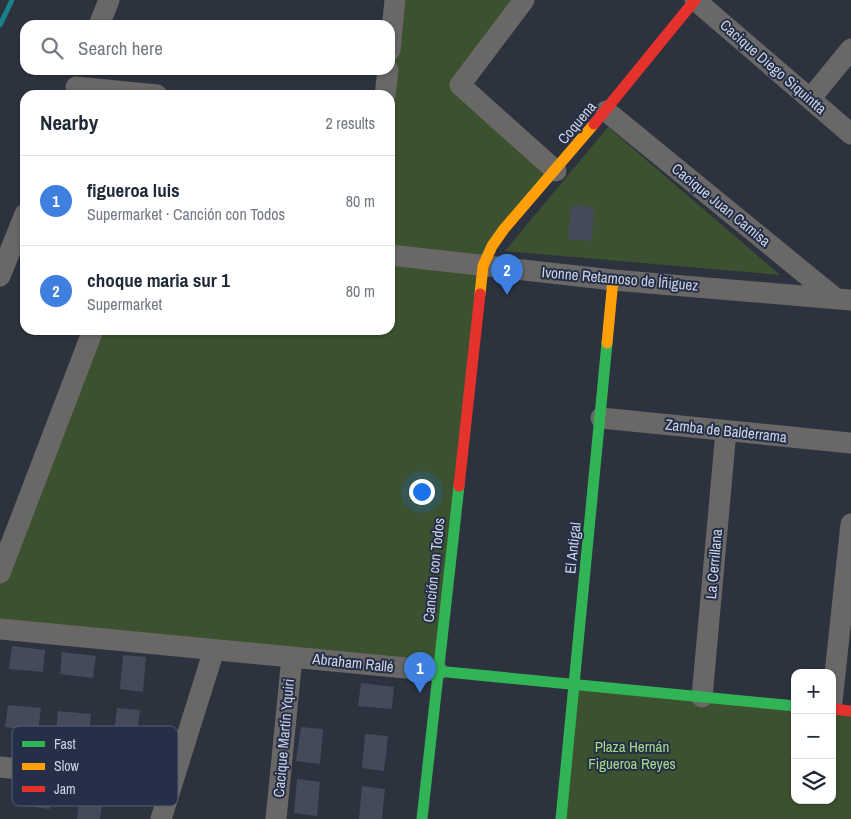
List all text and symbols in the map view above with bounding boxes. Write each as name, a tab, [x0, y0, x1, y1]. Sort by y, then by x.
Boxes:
street label: Cacique Diego Siquintta	[716, 15, 831, 119]
search box	[20, 20, 395, 75]
icon: search	[38, 34, 66, 62]
text: Search here	[78, 35, 163, 61]
street label: Coquena	[553, 97, 601, 149]
text: Nearby	[40, 108, 98, 137]
text: 2 results	[325, 112, 375, 134]
street label: Cacique Juan Camisa	[667, 158, 775, 251]
text: figueroa luis	[87, 177, 180, 203]
text: 1	[52, 190, 60, 212]
text: 80 m	[346, 190, 375, 212]
text: Supermarket · Canción con Todos	[87, 203, 285, 225]
pin: 2	[491, 254, 523, 295]
street label: Ivonne Retamoso de Íñiguez	[541, 261, 699, 296]
text: choque maria sur 1	[87, 267, 230, 293]
text: 2	[52, 280, 60, 302]
text: 80 m	[346, 280, 375, 302]
text: Supermarket	[87, 293, 162, 315]
street label: Zamba de Balderrama	[664, 414, 788, 447]
your location	[409, 479, 435, 505]
street label: Canción con Todos	[418, 517, 449, 623]
street label: El Antigal	[559, 521, 586, 575]
street label: La Cerrillana	[700, 528, 727, 600]
street label: Abraham Rallé	[311, 648, 395, 677]
pin: 1	[404, 652, 436, 693]
map controls	[791, 669, 836, 804]
button: +	[791, 669, 836, 714]
street label: Cacique Martín Yquiri	[268, 678, 299, 798]
button: −	[791, 714, 836, 759]
legend	[12, 726, 178, 806]
text: Fast	[54, 735, 76, 753]
park label: Plaza Hernán Figueroa Reyes	[588, 736, 676, 774]
text: Slow	[54, 757, 80, 775]
button: layers	[791, 759, 836, 804]
text: Jam	[54, 780, 76, 798]

